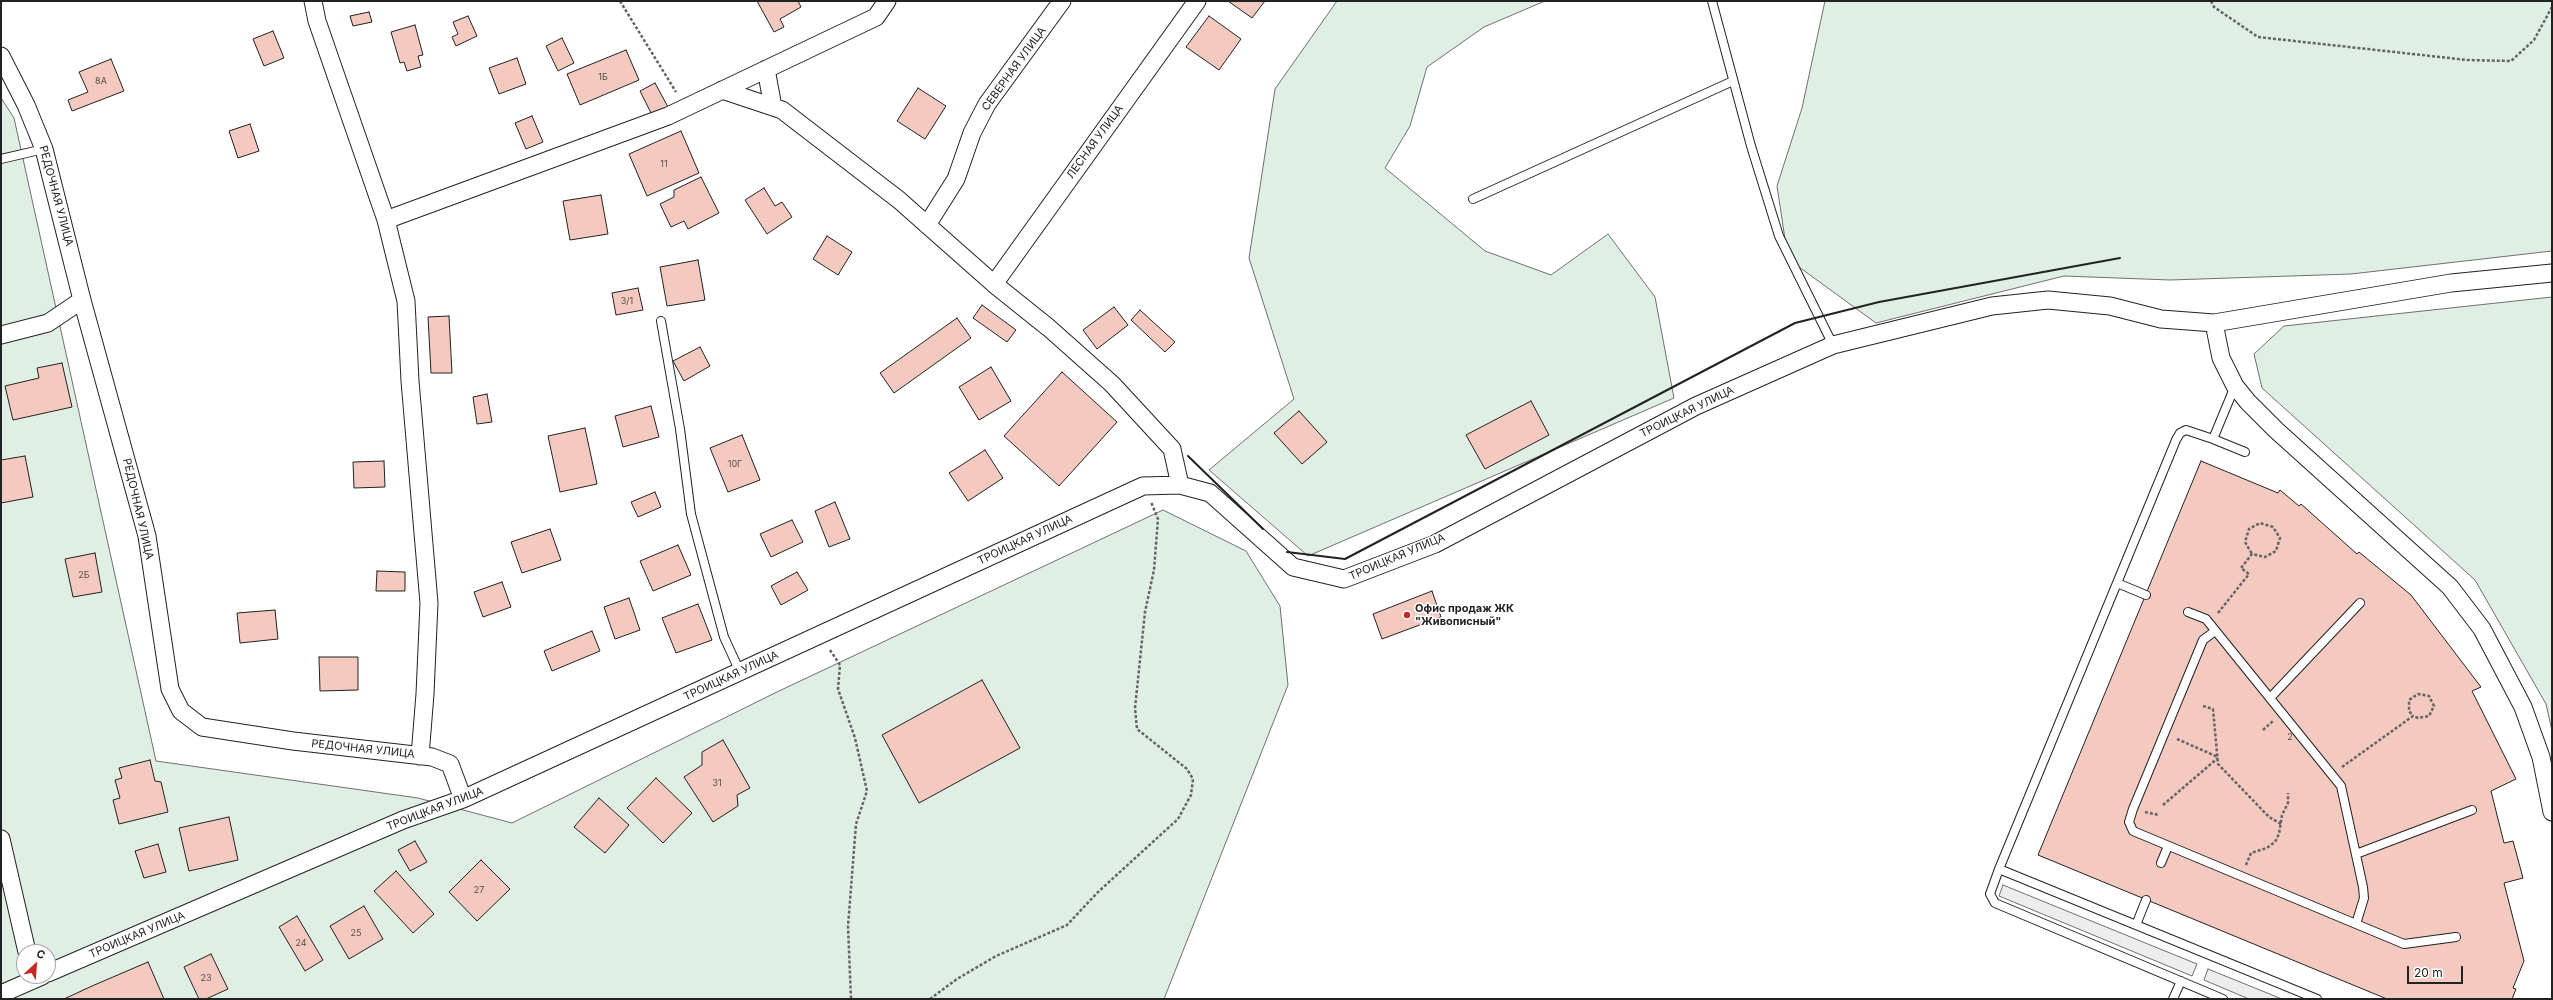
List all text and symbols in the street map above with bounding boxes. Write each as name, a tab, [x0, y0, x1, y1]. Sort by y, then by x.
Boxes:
street label: СЕВЕРНАЯ УЛИЦА	[979, 25, 1049, 113]
house number: 1Б	[598, 72, 608, 82]
house number: 8А	[95, 76, 107, 86]
street label: ЛЕСНАЯ УЛИЦА	[1064, 103, 1126, 181]
street label: РЕДОЧНАЯ УЛИЦА	[36, 144, 76, 248]
house number: 11	[660, 159, 668, 169]
house number: 3/1	[621, 296, 633, 306]
street label: ТРОИЦКАЯ УЛИЦА	[1638, 384, 1736, 440]
street label: РЕДОЧНАЯ УЛИЦА	[120, 457, 156, 561]
house number: 10Г	[728, 459, 742, 469]
street label: ТРОИЦКАЯ УЛИЦА	[976, 512, 1074, 568]
street label: ТРОИЦКАЯ УЛИЦА	[1347, 531, 1447, 583]
house number: 2Б	[78, 570, 90, 580]
place label: Офис продаж ЖК "Живописный"	[1415, 602, 1514, 628]
marker: Офис продаж ЖК "Живописный"	[1402, 610, 1412, 620]
street label: ТРОИЦКАЯ УЛИЦА	[682, 648, 780, 704]
house number: 2	[2287, 732, 2293, 742]
street label: РЕДОЧНАЯ УЛИЦА	[311, 737, 415, 761]
house number: 31	[712, 778, 722, 788]
street label: ТРОИЦКАЯ УЛИЦА	[385, 784, 485, 834]
house number: 27	[474, 885, 484, 895]
street label: ТРОИЦКАЯ УЛИЦА	[87, 909, 187, 961]
house number: 25	[351, 928, 361, 938]
house number: 24	[295, 938, 307, 948]
north arrow	[16, 944, 56, 984]
text: С	[34, 946, 48, 962]
scale bar	[2409, 958, 2465, 984]
text: 20 m	[2414, 965, 2443, 980]
house number: 23	[200, 973, 212, 983]

